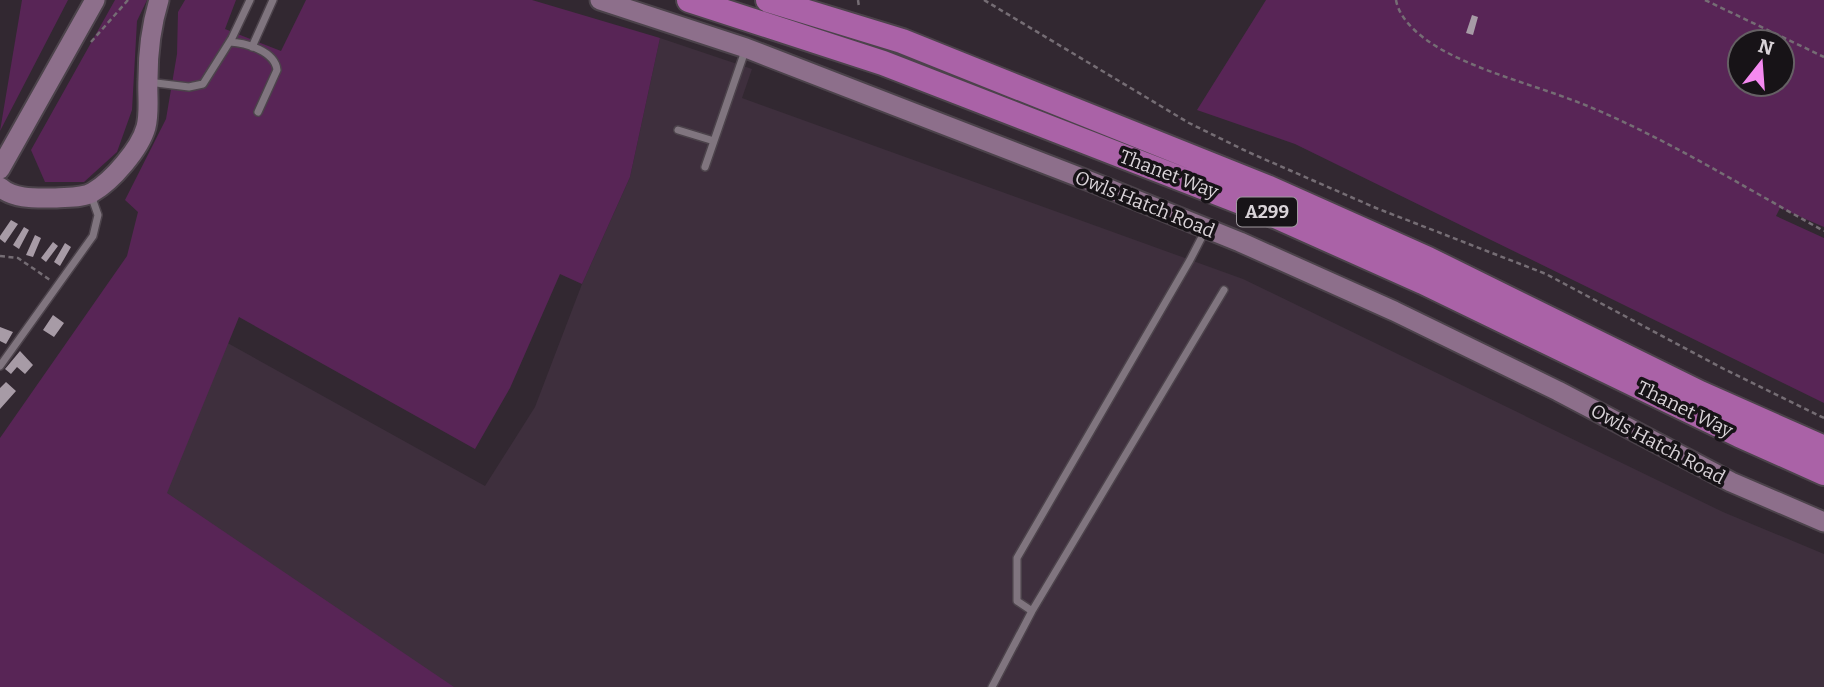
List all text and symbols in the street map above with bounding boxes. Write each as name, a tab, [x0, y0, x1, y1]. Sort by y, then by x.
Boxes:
north arrow	[1726, 28, 1796, 98]
text: N	[1755, 34, 1777, 60]
street label: Thanet Way	[1116, 145, 1223, 204]
street label: Owls Hatch Road	[1072, 165, 1218, 243]
road number: A299	[1237, 197, 1297, 226]
street label: Thanet Way	[1633, 376, 1738, 443]
street label: Owls Hatch Road	[1587, 399, 1729, 489]

